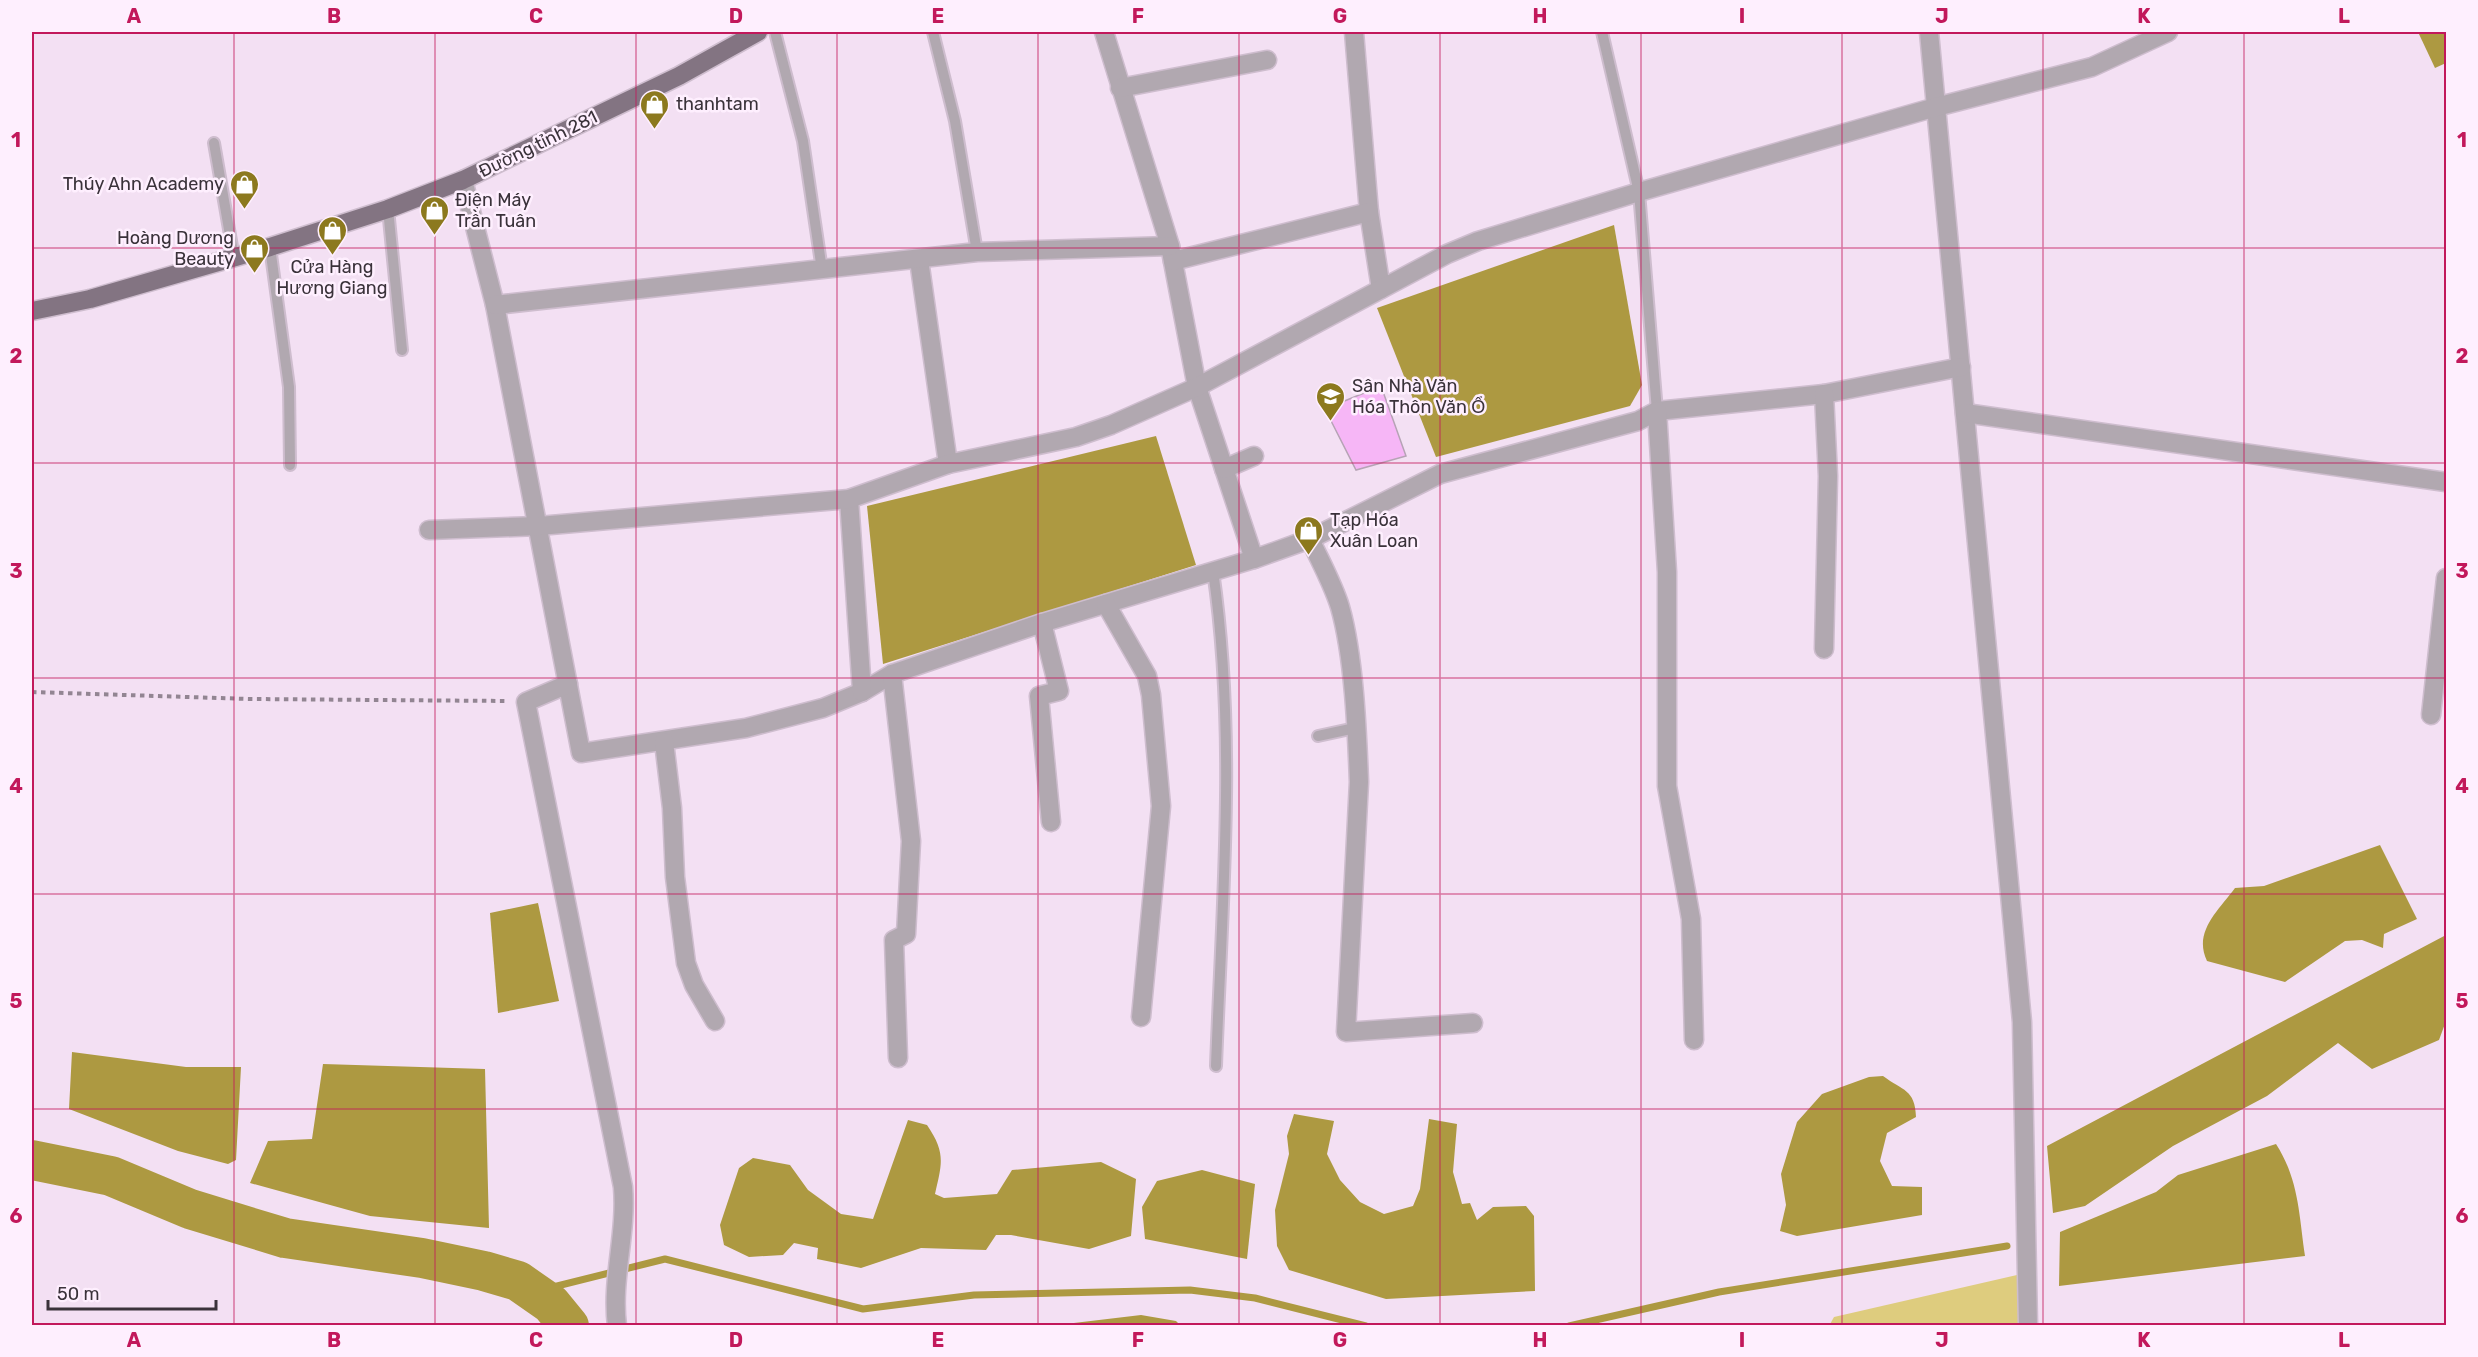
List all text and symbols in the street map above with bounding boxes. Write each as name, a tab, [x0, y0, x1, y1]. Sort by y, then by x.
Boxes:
text: A	[127, 4, 142, 28]
text: B	[327, 4, 341, 28]
text: C	[529, 4, 543, 28]
text: D	[729, 4, 743, 28]
text: E	[932, 4, 944, 28]
text: F	[1132, 4, 1144, 28]
text: G	[1333, 4, 1347, 28]
text: H	[1533, 4, 1547, 28]
text: I	[1739, 4, 1745, 28]
text: J	[1935, 4, 1949, 28]
text: K	[2137, 4, 2151, 28]
text: L	[2338, 4, 2350, 28]
shop icon: thanhtam	[639, 88, 671, 130]
place label: thanhtam	[676, 93, 759, 115]
street label: Đường tỉnh 281	[475, 106, 601, 182]
text: 1	[11, 128, 21, 152]
text: 1	[2457, 128, 2467, 152]
shop icon: Thúy Ahn Academy	[229, 168, 261, 210]
place label: Thúy Ahn Academy	[63, 173, 224, 195]
place label: Điện Máy Trần Tuân	[455, 189, 536, 232]
shop icon: Điện Máy Trần Tuân	[418, 194, 450, 236]
shop icon: Cửa Hàng Hương Giang	[316, 214, 348, 256]
place label: Hoàng Dương Beauty	[117, 227, 234, 270]
shop icon: Hoàng Dương Beauty	[239, 232, 271, 274]
place label: Cửa Hàng Hương Giang	[277, 256, 387, 299]
text: 2	[10, 344, 23, 368]
text: 2	[2456, 344, 2469, 368]
place label: Sân Nhà Văn Hóa Thôn Văn Ổ	[1352, 375, 1485, 418]
school or university icon: Sân Nhà Văn Hóa Thôn Văn Ổ	[1315, 380, 1347, 422]
place label: Tạp Hóa Xuân Loan	[1330, 509, 1418, 552]
shop icon: Tạp Hóa Xuân Loan	[1293, 514, 1325, 556]
text: 3	[9, 559, 23, 583]
text: 3	[2455, 559, 2469, 583]
text: 4	[9, 774, 23, 798]
text: 4	[2455, 774, 2469, 798]
text: 5	[10, 989, 23, 1013]
text: 5	[2456, 989, 2469, 1013]
text: 6	[9, 1204, 23, 1228]
text: 6	[2455, 1204, 2469, 1228]
scale bar	[48, 1273, 216, 1311]
text: 50 m	[57, 1283, 100, 1305]
text: A	[127, 1328, 142, 1352]
text: B	[327, 1328, 341, 1352]
text: C	[529, 1328, 543, 1352]
text: D	[729, 1328, 743, 1352]
text: E	[932, 1328, 944, 1352]
text: F	[1132, 1328, 1144, 1352]
text: G	[1333, 1328, 1347, 1352]
text: H	[1533, 1328, 1547, 1352]
text: I	[1739, 1328, 1745, 1352]
text: J	[1935, 1328, 1949, 1352]
text: K	[2137, 1328, 2151, 1352]
text: L	[2338, 1328, 2350, 1352]

